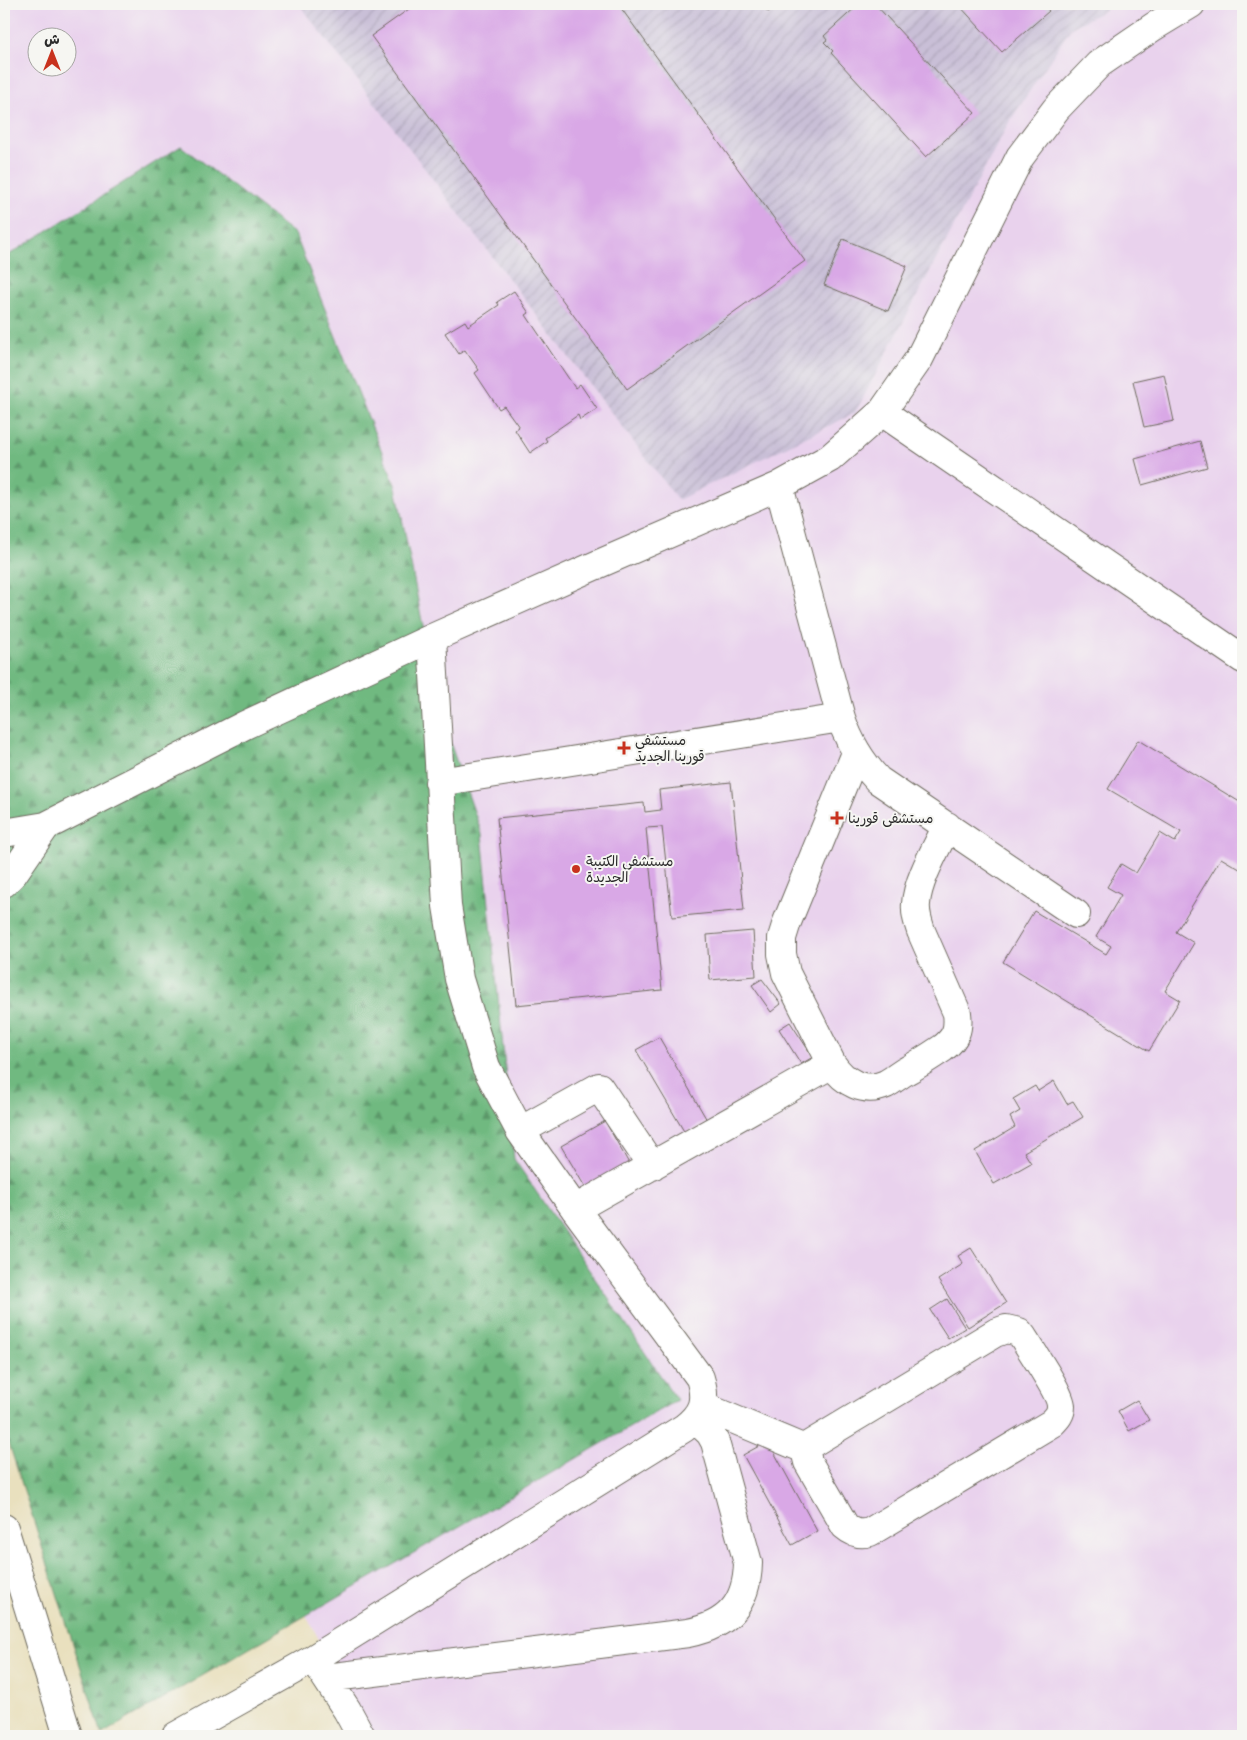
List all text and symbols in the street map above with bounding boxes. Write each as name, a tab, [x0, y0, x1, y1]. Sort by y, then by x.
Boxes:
north arrow	[28, 28, 78, 78]
text: ش	[44, 31, 60, 48]
place label: مستشفي قورينا الجديد	[635, 732, 705, 765]
marker: مستشفي قورينا الجديد	[617, 741, 631, 755]
place label: مستشفى قورينا	[848, 810, 933, 827]
marker: مستشفى قورينا	[830, 811, 844, 825]
place label: مستشفي الكتيبة الجديدة	[586, 853, 673, 886]
marker: مستشفي الكتيبة الجديدة	[570, 863, 582, 875]

